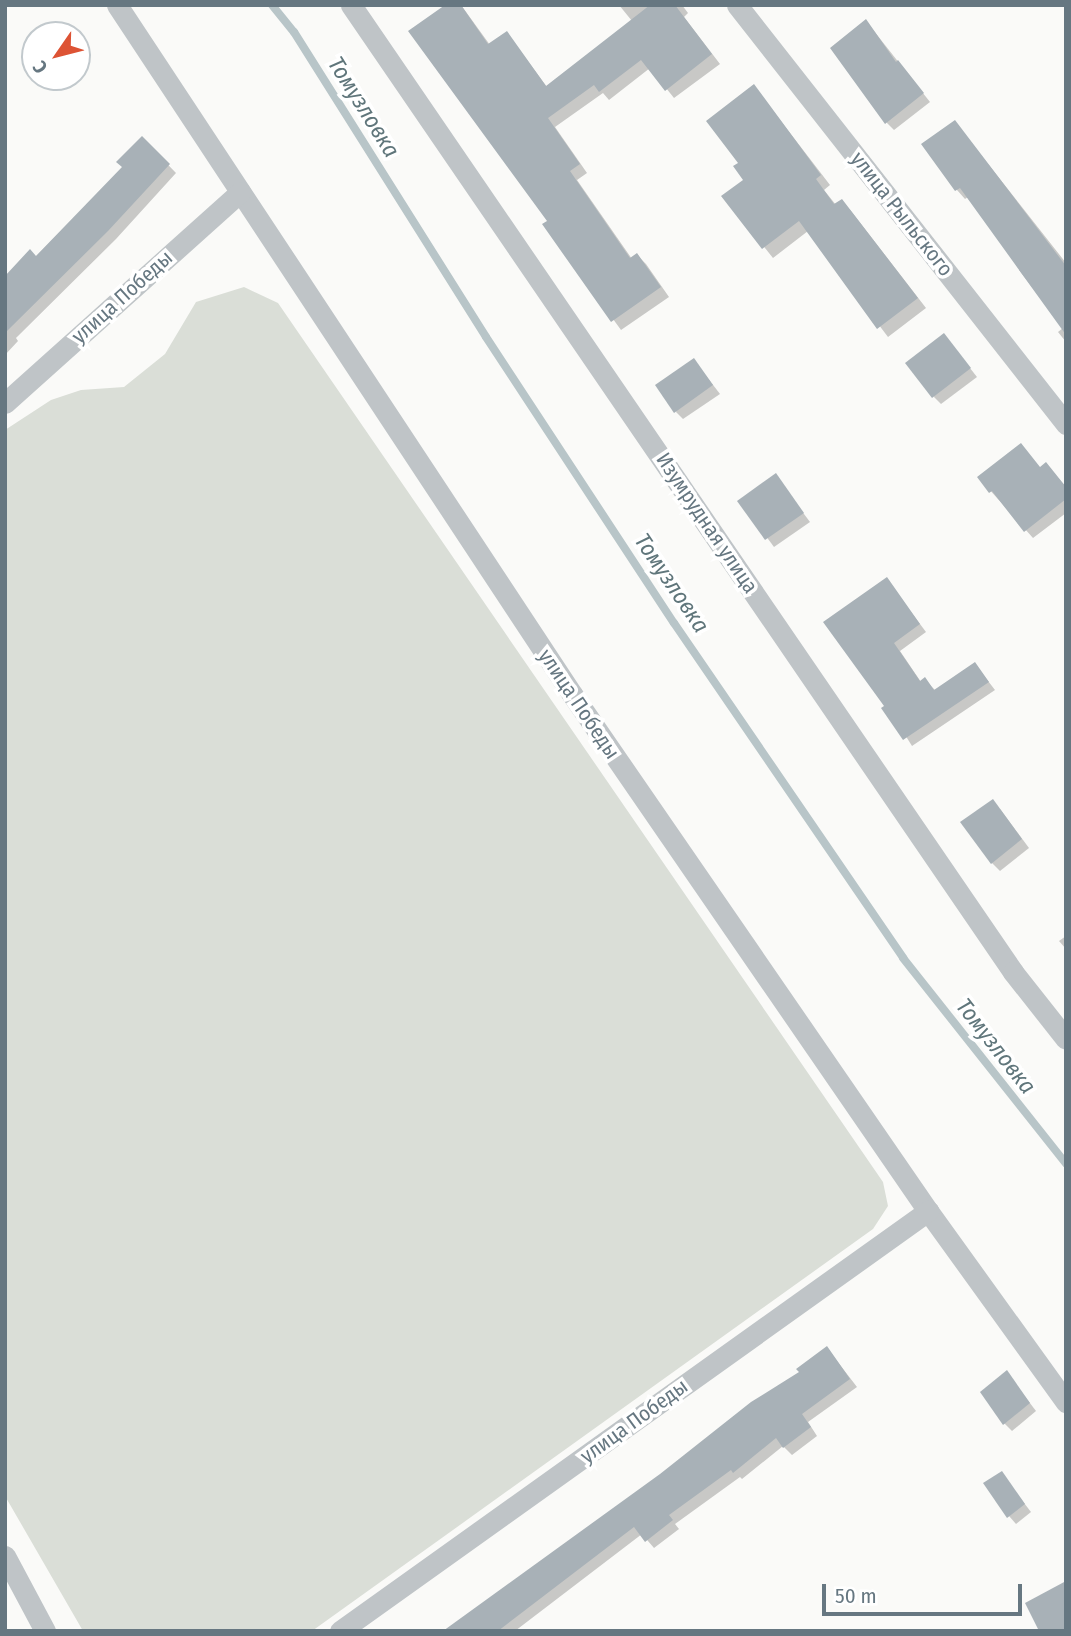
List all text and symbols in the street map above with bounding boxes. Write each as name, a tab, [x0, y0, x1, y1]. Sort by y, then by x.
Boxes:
north arrow	[21, 21, 91, 91]
water label: Томузловка	[322, 52, 406, 162]
text: С	[28, 57, 52, 78]
street label: улица Рыльского	[846, 147, 958, 281]
street label: улица Победы	[66, 245, 178, 349]
street label: Изумрудная улица	[651, 448, 763, 598]
water label: Томузловка	[629, 528, 715, 638]
street label: улица Победы	[533, 644, 625, 764]
water label: Томузловка	[950, 993, 1042, 1099]
street label: улица Победы	[575, 1374, 693, 1468]
scale bar	[826, 1570, 1026, 1614]
text: 50 m	[835, 1583, 877, 1609]

